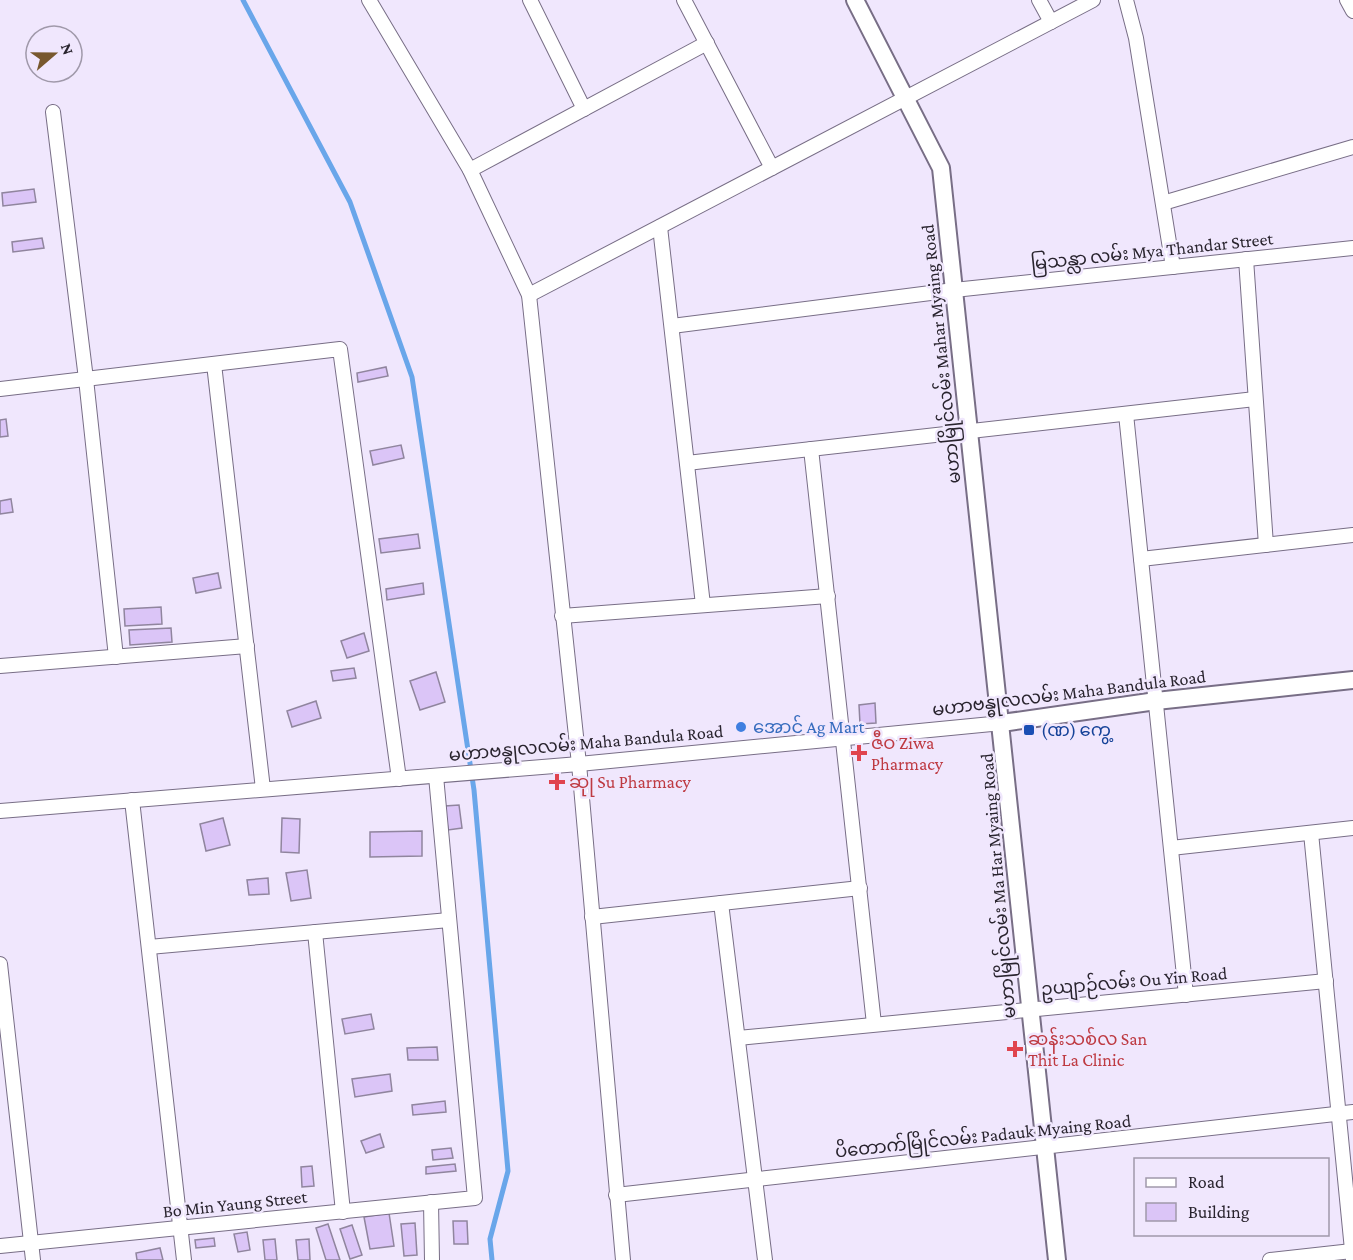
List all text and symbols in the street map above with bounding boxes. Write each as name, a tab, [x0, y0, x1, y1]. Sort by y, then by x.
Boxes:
north arrow	[24, 24, 84, 84]
text: N	[58, 41, 78, 57]
street label: မဟာမြိုင်လမ်း Mahar Myaing Road	[913, 222, 970, 485]
street label: မြသန္လာ လမ်း Mya Thandar Street	[1030, 225, 1276, 279]
street label: မဟာဗန္ဓုလလမ်း Maha Bandula Road	[931, 663, 1208, 725]
place label: အောင် Ag Mart	[753, 714, 866, 737]
street label: မဟာဗန္ဓုလလမ်း Maha Bandula Road	[448, 718, 725, 770]
marker: အောင် Ag Mart	[734, 720, 748, 734]
place label: (ဏ) ကွေ့	[1041, 720, 1114, 745]
marker: (ဏ) ကွေ့	[1022, 723, 1036, 737]
place label: ဇီဝ Ziwa Pharmacy	[871, 729, 944, 774]
marker: ဇီဝ Ziwa Pharmacy	[852, 746, 866, 760]
street label: မဟာမြိုင်လမ်း Ma Har Myaing Road	[972, 752, 1025, 1020]
place label: ဆုု Su Pharmacy	[569, 772, 691, 797]
marker: ဆုု Su Pharmacy	[550, 775, 564, 789]
street label: ဥယျာဉ်လမ်း Ou Yin Road	[1040, 960, 1229, 1004]
place label: ဆန်းသစ်လ San Thit La Clinic	[1028, 1026, 1148, 1070]
marker: ဆန်းသစ်လ San Thit La Clinic	[1006, 1040, 1024, 1058]
street label: ပိတောက်မြိုင်လမ်း Padauk Myaing Road	[834, 1106, 1133, 1166]
legend	[1134, 1158, 1329, 1236]
text: Road	[1188, 1172, 1225, 1192]
street label: Bo Min Yaung Street	[162, 1186, 309, 1222]
text: Building	[1188, 1202, 1250, 1222]

